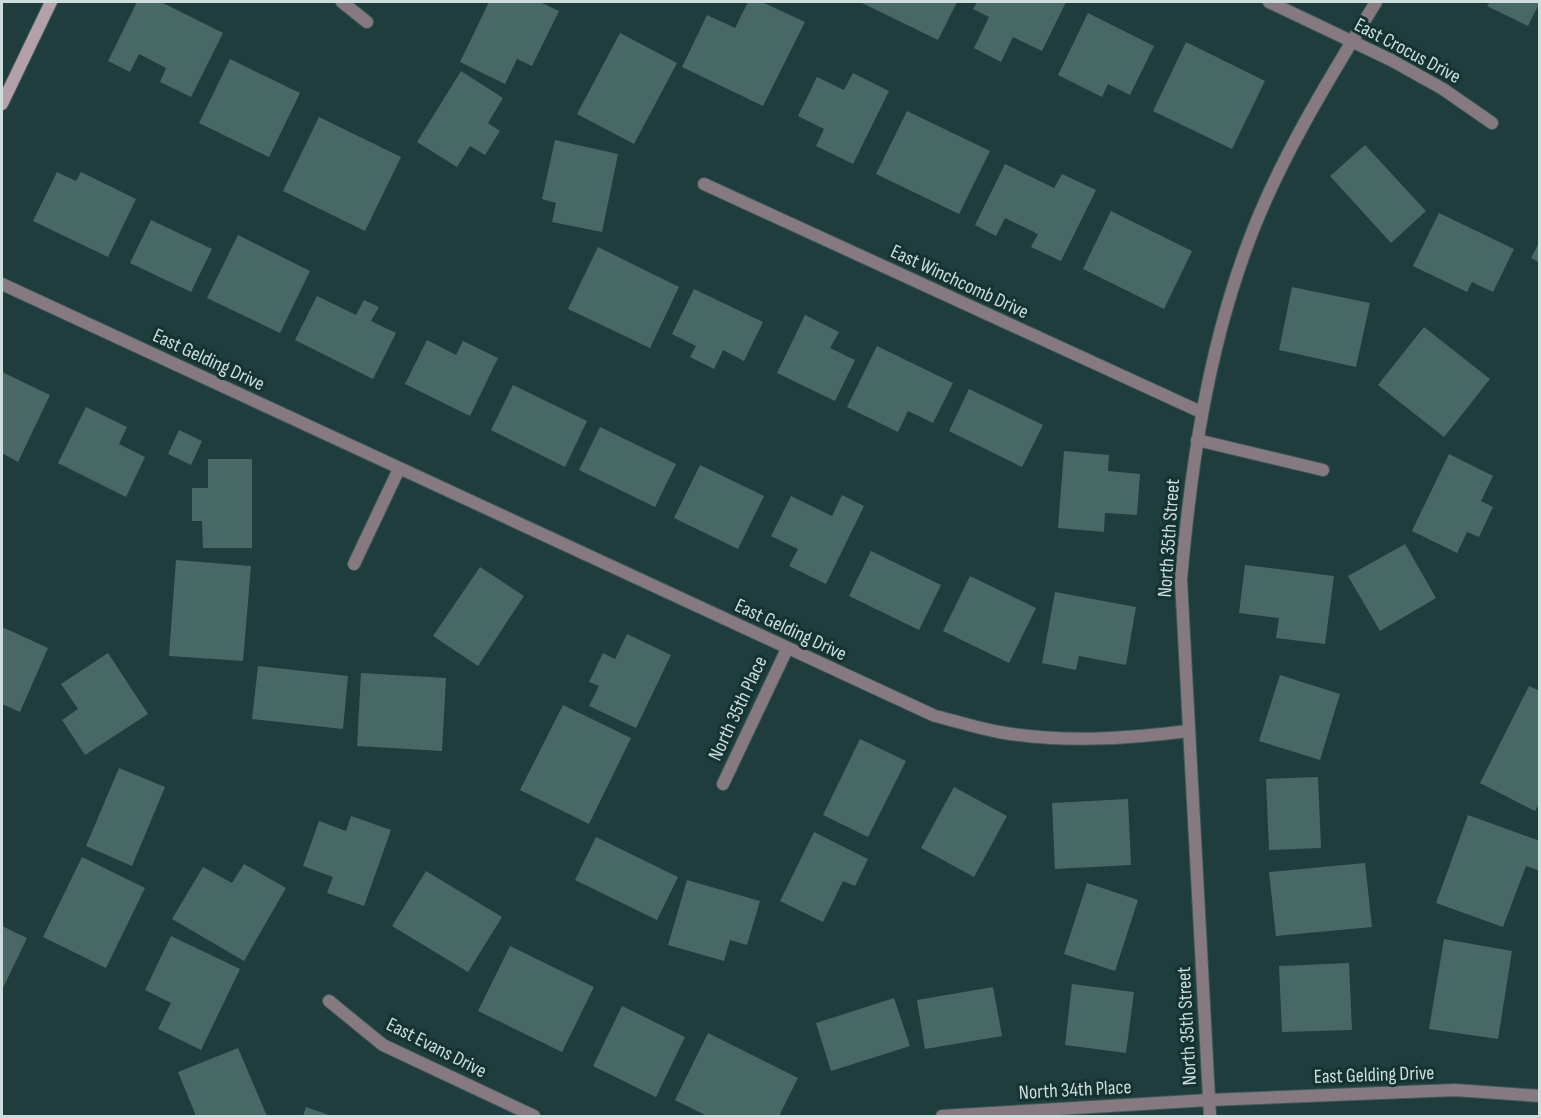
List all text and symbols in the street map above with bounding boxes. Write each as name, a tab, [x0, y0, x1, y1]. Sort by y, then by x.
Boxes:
street label: East Crocus Drive	[1350, 13, 1465, 89]
street label: East Winchcomb Drive	[887, 239, 1032, 324]
street label: East Gelding Drive	[149, 324, 268, 396]
street label: North 35th Street	[1153, 478, 1185, 598]
street label: East Gelding Drive	[731, 594, 850, 666]
street label: North 35th Place	[703, 652, 773, 764]
street label: North 35th Street	[1172, 966, 1202, 1086]
street label: East Evans Drive	[382, 1012, 491, 1083]
street label: East Gelding Drive	[1313, 1061, 1435, 1089]
street label: North 34th Place	[1018, 1075, 1132, 1105]

